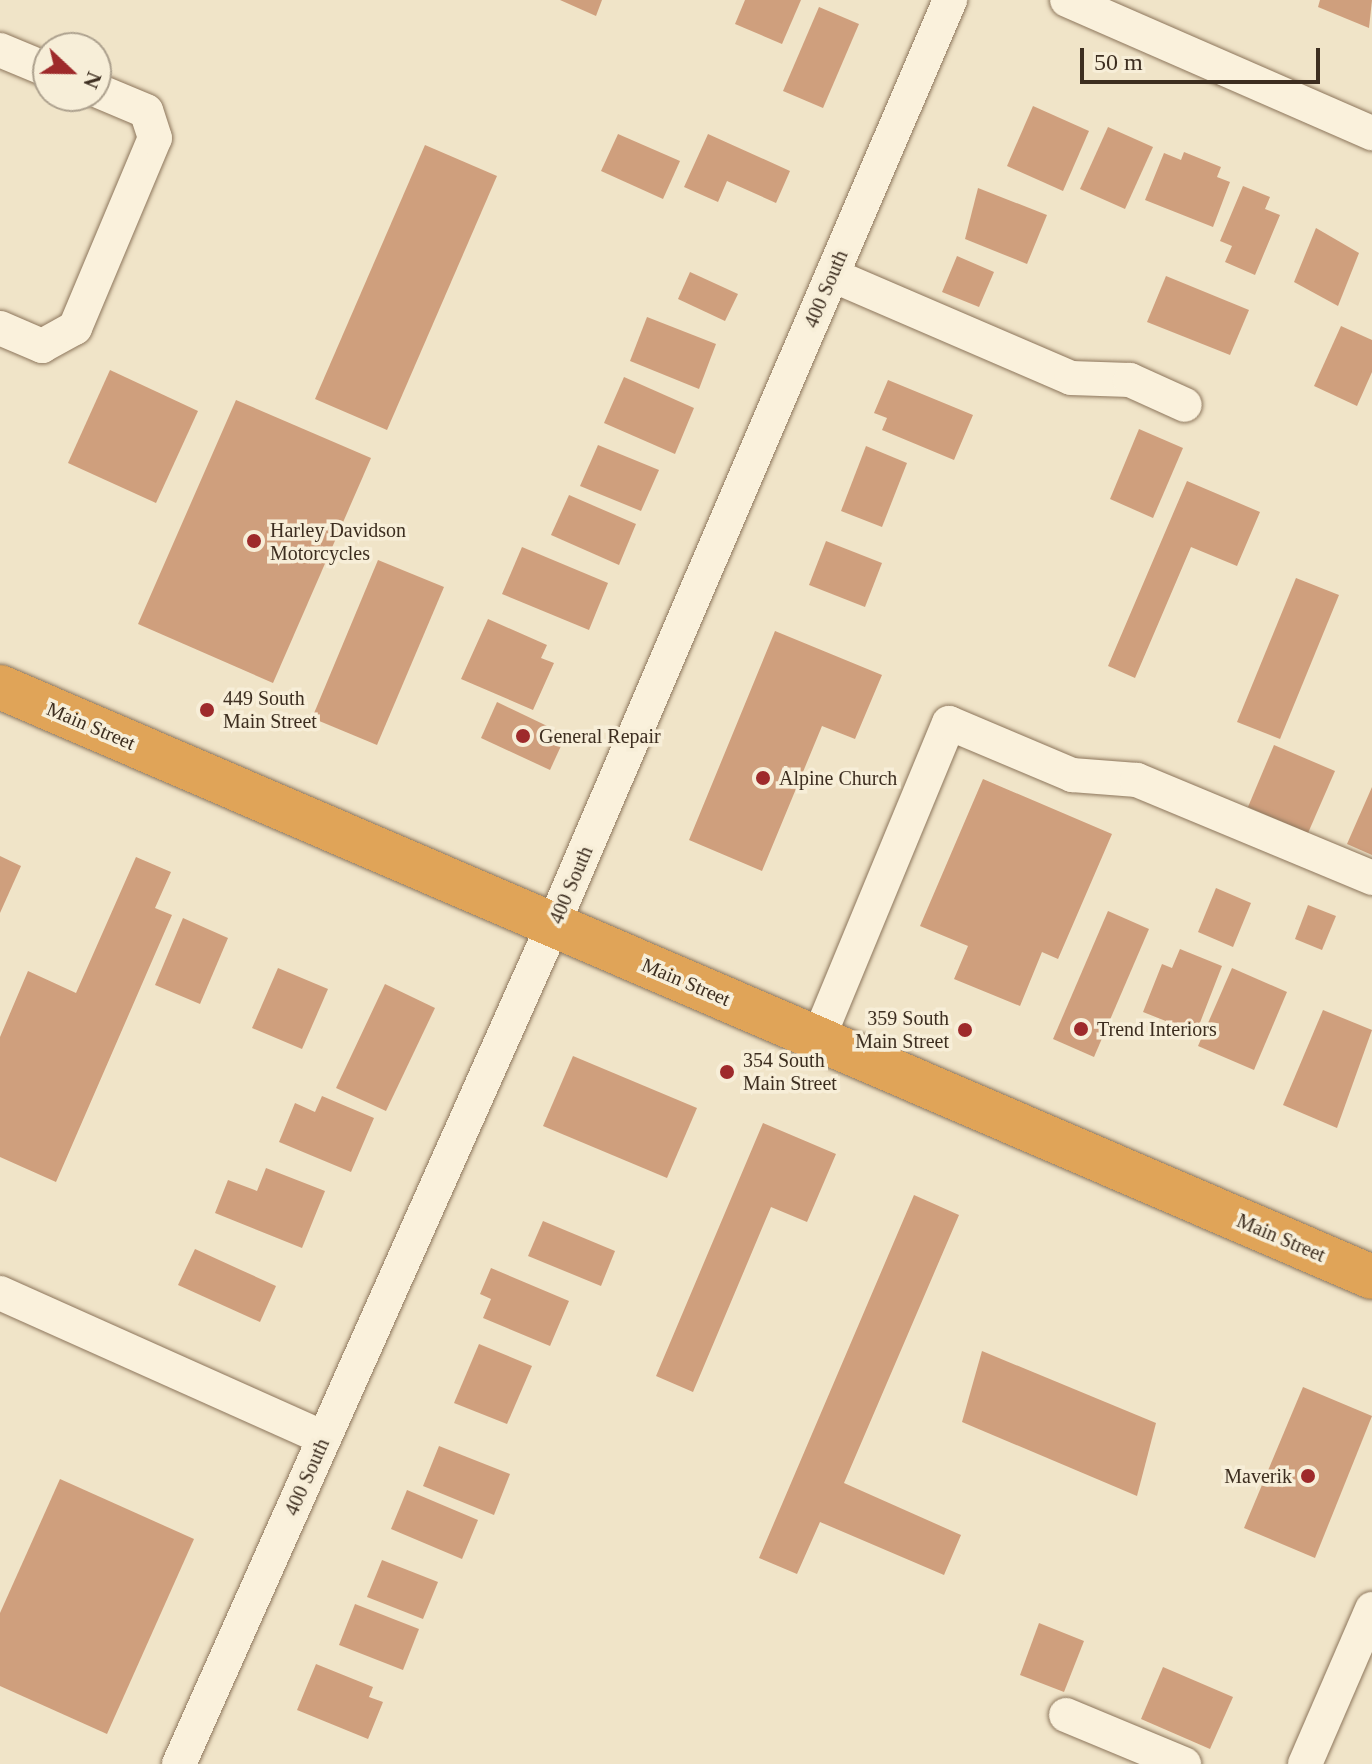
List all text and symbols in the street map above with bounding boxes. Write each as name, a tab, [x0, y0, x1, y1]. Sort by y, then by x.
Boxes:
north arrow	[32, 32, 112, 112]
scale bar	[1084, 32, 1324, 82]
text: 50 m	[1094, 49, 1143, 75]
text: N	[78, 68, 107, 92]
street label: 400 South	[799, 247, 853, 331]
place label: Harley Davidson Motorcycles	[270, 518, 406, 565]
marker: Harley Davidson Motorcycles	[245, 532, 263, 550]
place label: 449 South Main Street	[223, 686, 317, 733]
street label: Main Street	[43, 697, 139, 755]
marker: 449 South Main Street	[198, 701, 216, 719]
place label: General Repair	[539, 724, 661, 748]
marker: General Repair	[514, 727, 532, 745]
place label: Alpine Church	[779, 766, 897, 790]
marker: Alpine Church	[754, 769, 772, 787]
street label: 400 South	[544, 843, 598, 927]
street label: Main Street	[638, 953, 734, 1011]
place label: 359 South Main Street	[855, 1006, 949, 1053]
place label: Trend Interiors	[1097, 1017, 1217, 1041]
marker: Trend Interiors	[1072, 1020, 1090, 1038]
marker: 359 South Main Street	[956, 1021, 974, 1039]
place label: 354 South Main Street	[743, 1048, 837, 1095]
marker: 354 South Main Street	[718, 1063, 736, 1081]
street label: Main Street	[1233, 1209, 1329, 1267]
street label: 400 South	[279, 1435, 335, 1519]
place label: Maverik	[1224, 1464, 1292, 1488]
marker: Maverik	[1299, 1467, 1317, 1485]

